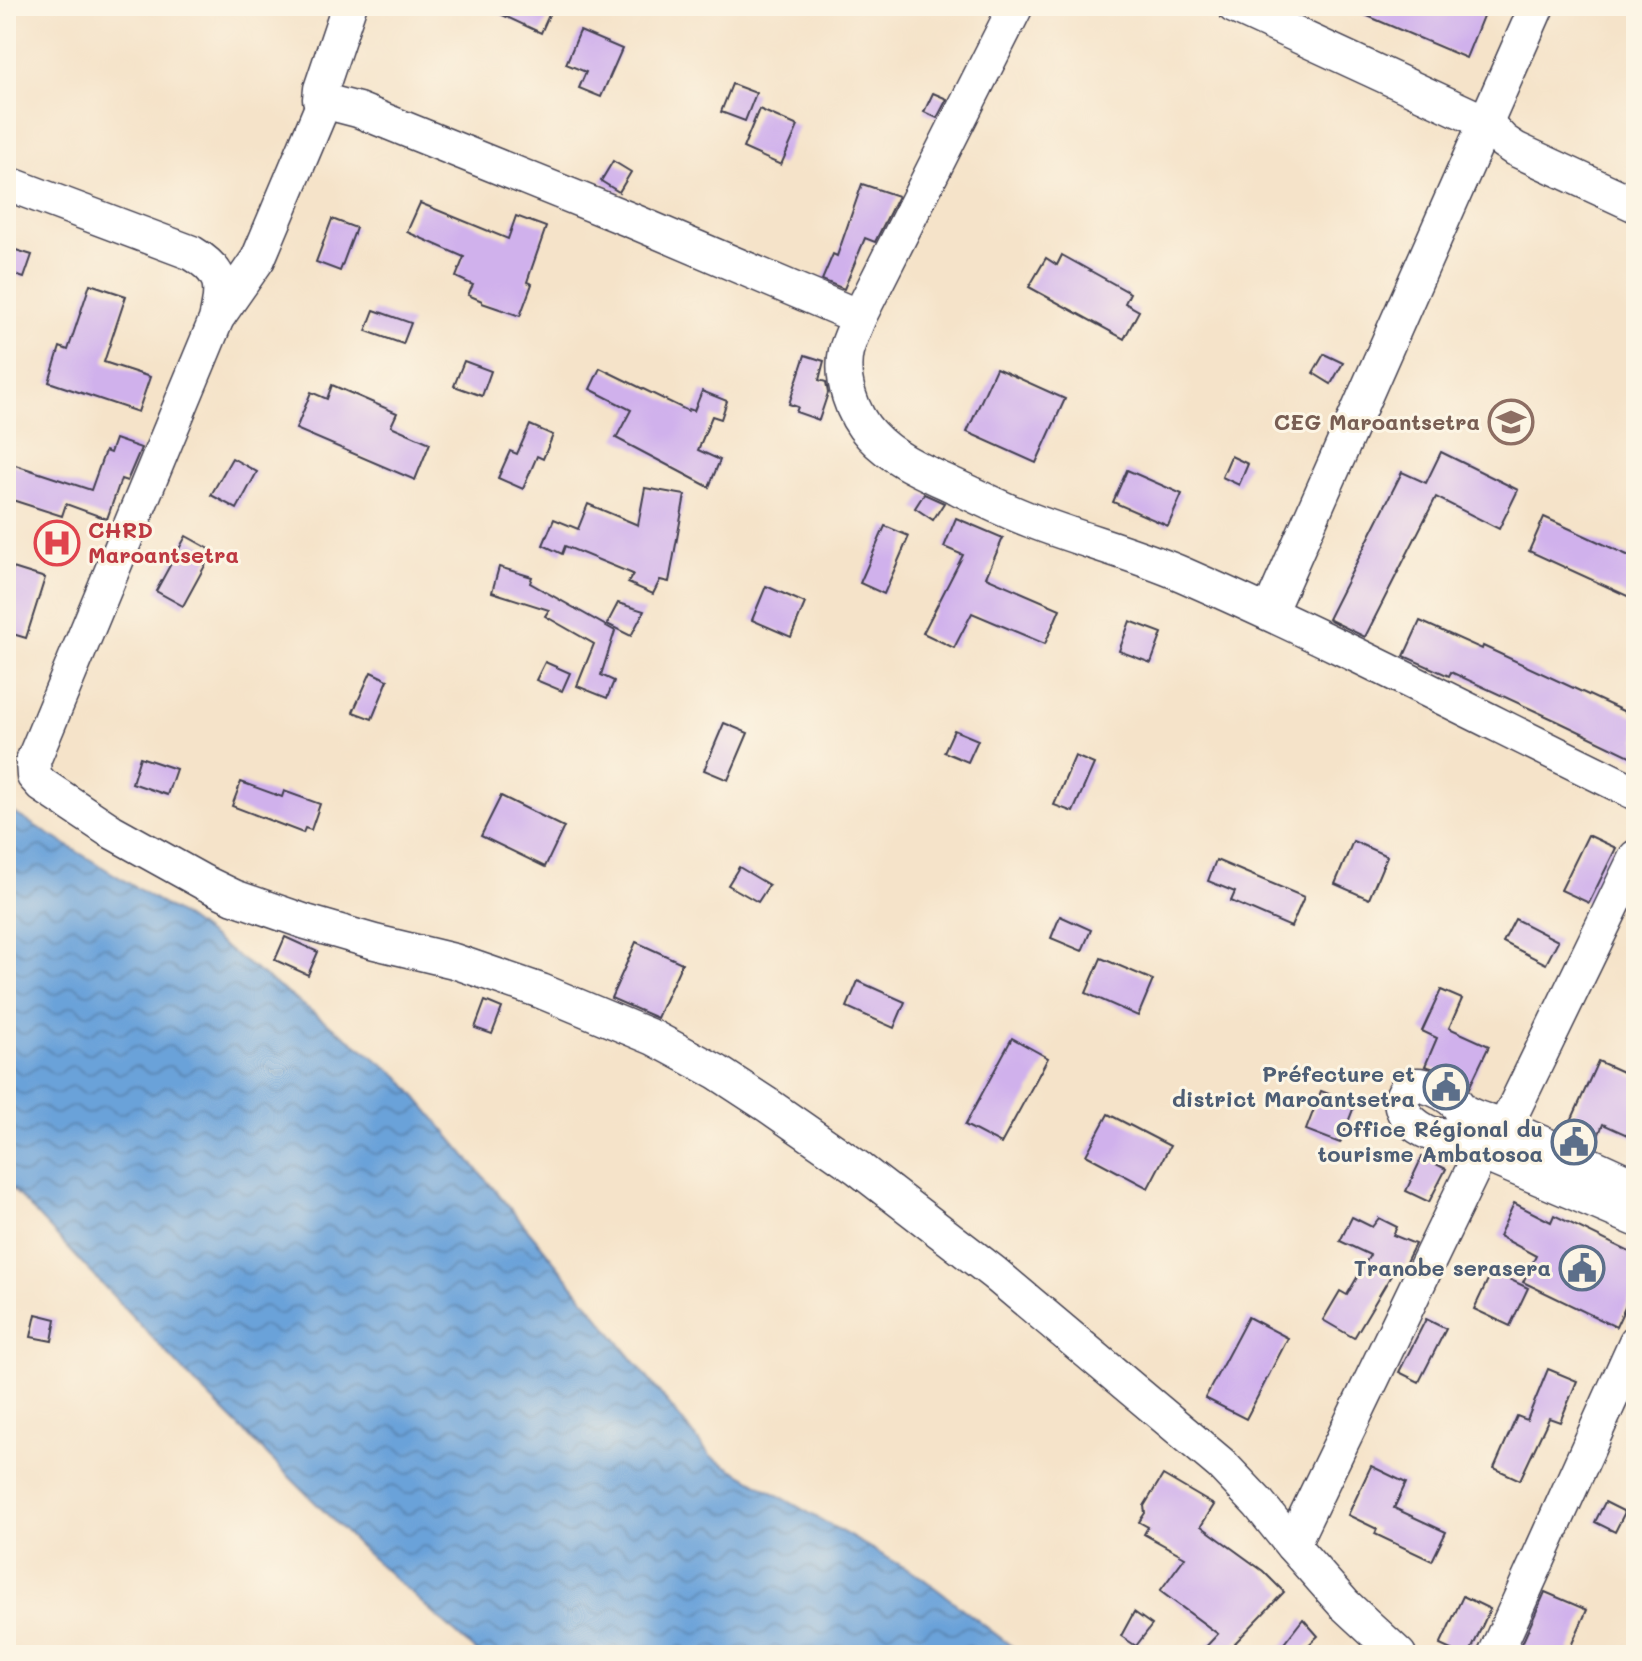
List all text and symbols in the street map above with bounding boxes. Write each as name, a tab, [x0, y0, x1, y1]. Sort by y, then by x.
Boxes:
school or university icon: CEG Maroantsetra	[1487, 398, 1535, 446]
place label: CEG Maroantsetra	[1274, 407, 1480, 436]
place label: CHRD Maroantsetra	[88, 515, 239, 569]
hospital icon: CHRD Maroantsetra	[33, 519, 81, 567]
place label: Préfecture et district Maroantsetra	[1172, 1059, 1415, 1113]
public building icon: Préfecture et district Maroantsetra	[1422, 1063, 1470, 1111]
place label: Office Régional du tourisme Ambatosoa	[1317, 1114, 1543, 1168]
public building icon: Office Régional du tourisme Ambatosoa	[1550, 1118, 1598, 1166]
public building icon: Tranobe serasera	[1558, 1244, 1606, 1292]
place label: Tranobe serasera	[1354, 1253, 1551, 1282]

